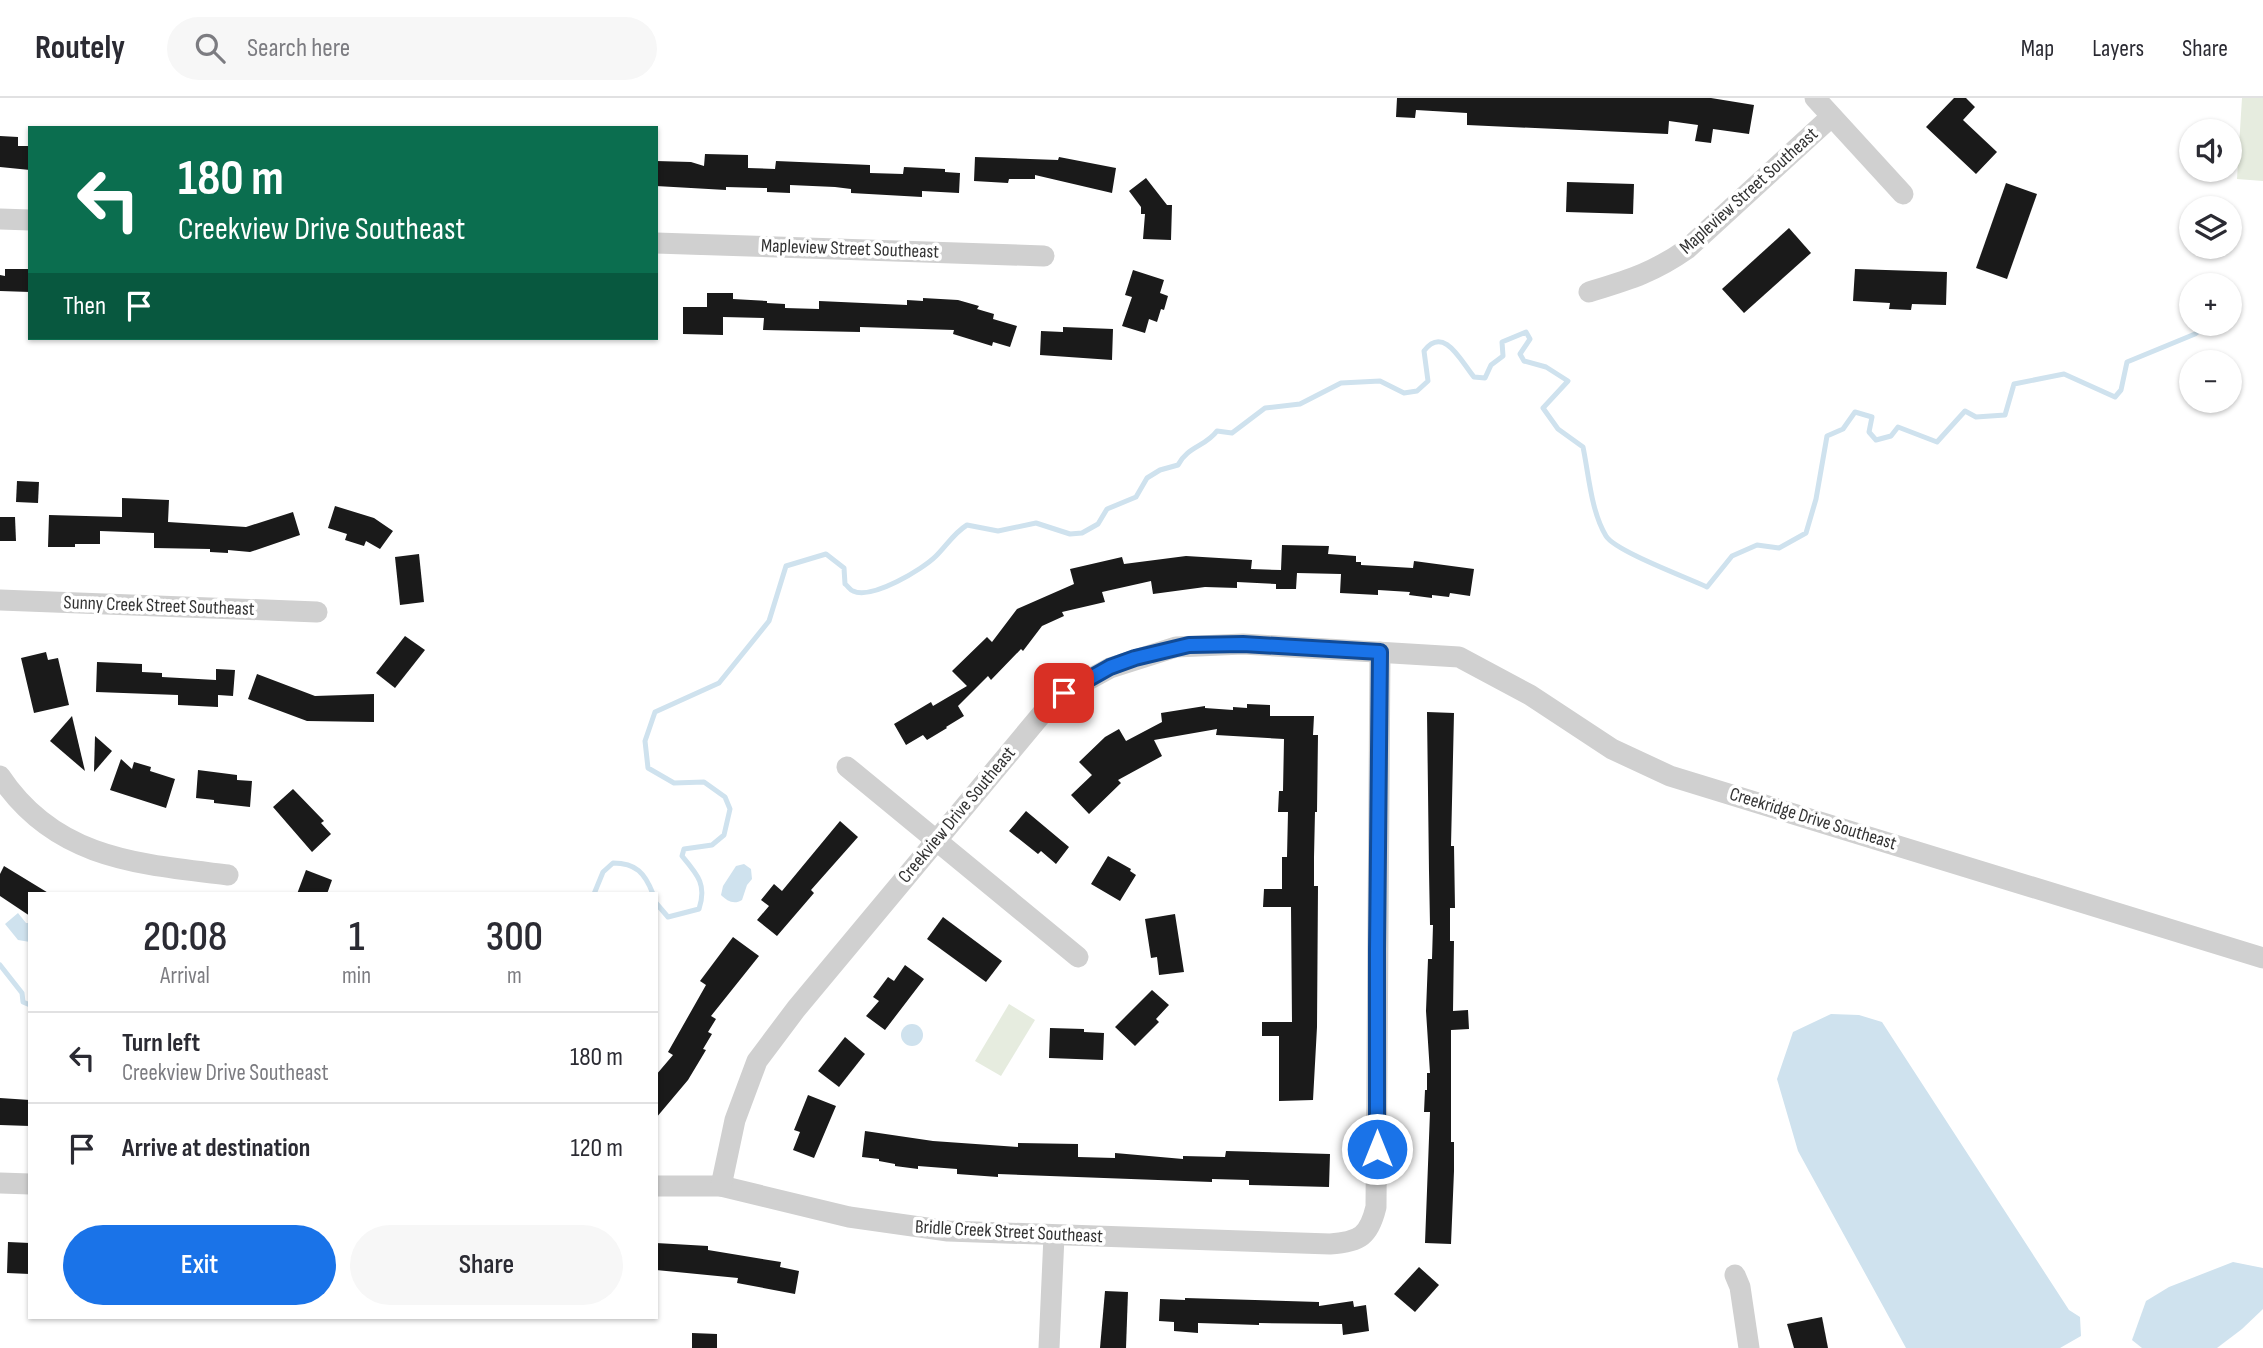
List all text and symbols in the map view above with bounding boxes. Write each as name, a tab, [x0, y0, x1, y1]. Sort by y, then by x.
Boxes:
search box	[167, 17, 657, 80]
text: Routely	[35, 28, 125, 68]
icon: search	[191, 29, 229, 67]
text: Search here	[247, 33, 350, 64]
text: Map	[2021, 34, 2054, 63]
text: Layers	[2092, 34, 2144, 63]
text: Share	[2182, 34, 2228, 63]
map controls	[2179, 119, 2242, 413]
button: sound	[2179, 119, 2242, 182]
street label: Mapleview Street Southeast	[1675, 123, 1823, 259]
text: 180 m	[178, 150, 284, 209]
icon: left	[63, 154, 154, 245]
button: layers	[2179, 196, 2242, 259]
text: Creekview Drive Southeast	[178, 210, 465, 249]
street label: Mapleview Street Southeast	[761, 234, 940, 264]
button: +	[2179, 273, 2242, 336]
icon: arrive	[120, 287, 158, 325]
text: Then	[63, 291, 106, 322]
button: −	[2179, 350, 2242, 413]
street label: Sunny Creek Street Southeast	[63, 591, 255, 621]
pin	[1034, 663, 1094, 723]
icon: arrive	[1045, 674, 1083, 712]
street label: Creekview Drive Southeast	[893, 742, 1021, 888]
street label: Creekridge Drive Southeast	[1727, 783, 1900, 855]
text: 20:08	[143, 912, 227, 963]
text: 1	[349, 912, 364, 963]
text: 300	[486, 912, 543, 963]
text: Arrival	[160, 962, 210, 990]
text: min	[342, 962, 371, 990]
text: m	[507, 962, 522, 990]
text: Turn left	[122, 1028, 200, 1059]
icon: left	[63, 1039, 101, 1077]
text: 180 m	[570, 1042, 623, 1073]
text: Creekview Drive Southeast	[122, 1059, 329, 1087]
position arrow	[1340, 1112, 1414, 1186]
icon: arrive	[63, 1130, 101, 1168]
text: Arrive at destination	[122, 1133, 310, 1164]
text: 120 m	[570, 1133, 623, 1164]
street label: Bridle Creek Street Southeast	[915, 1216, 1104, 1248]
button: Exit	[63, 1225, 336, 1305]
button: Share	[350, 1225, 623, 1305]

